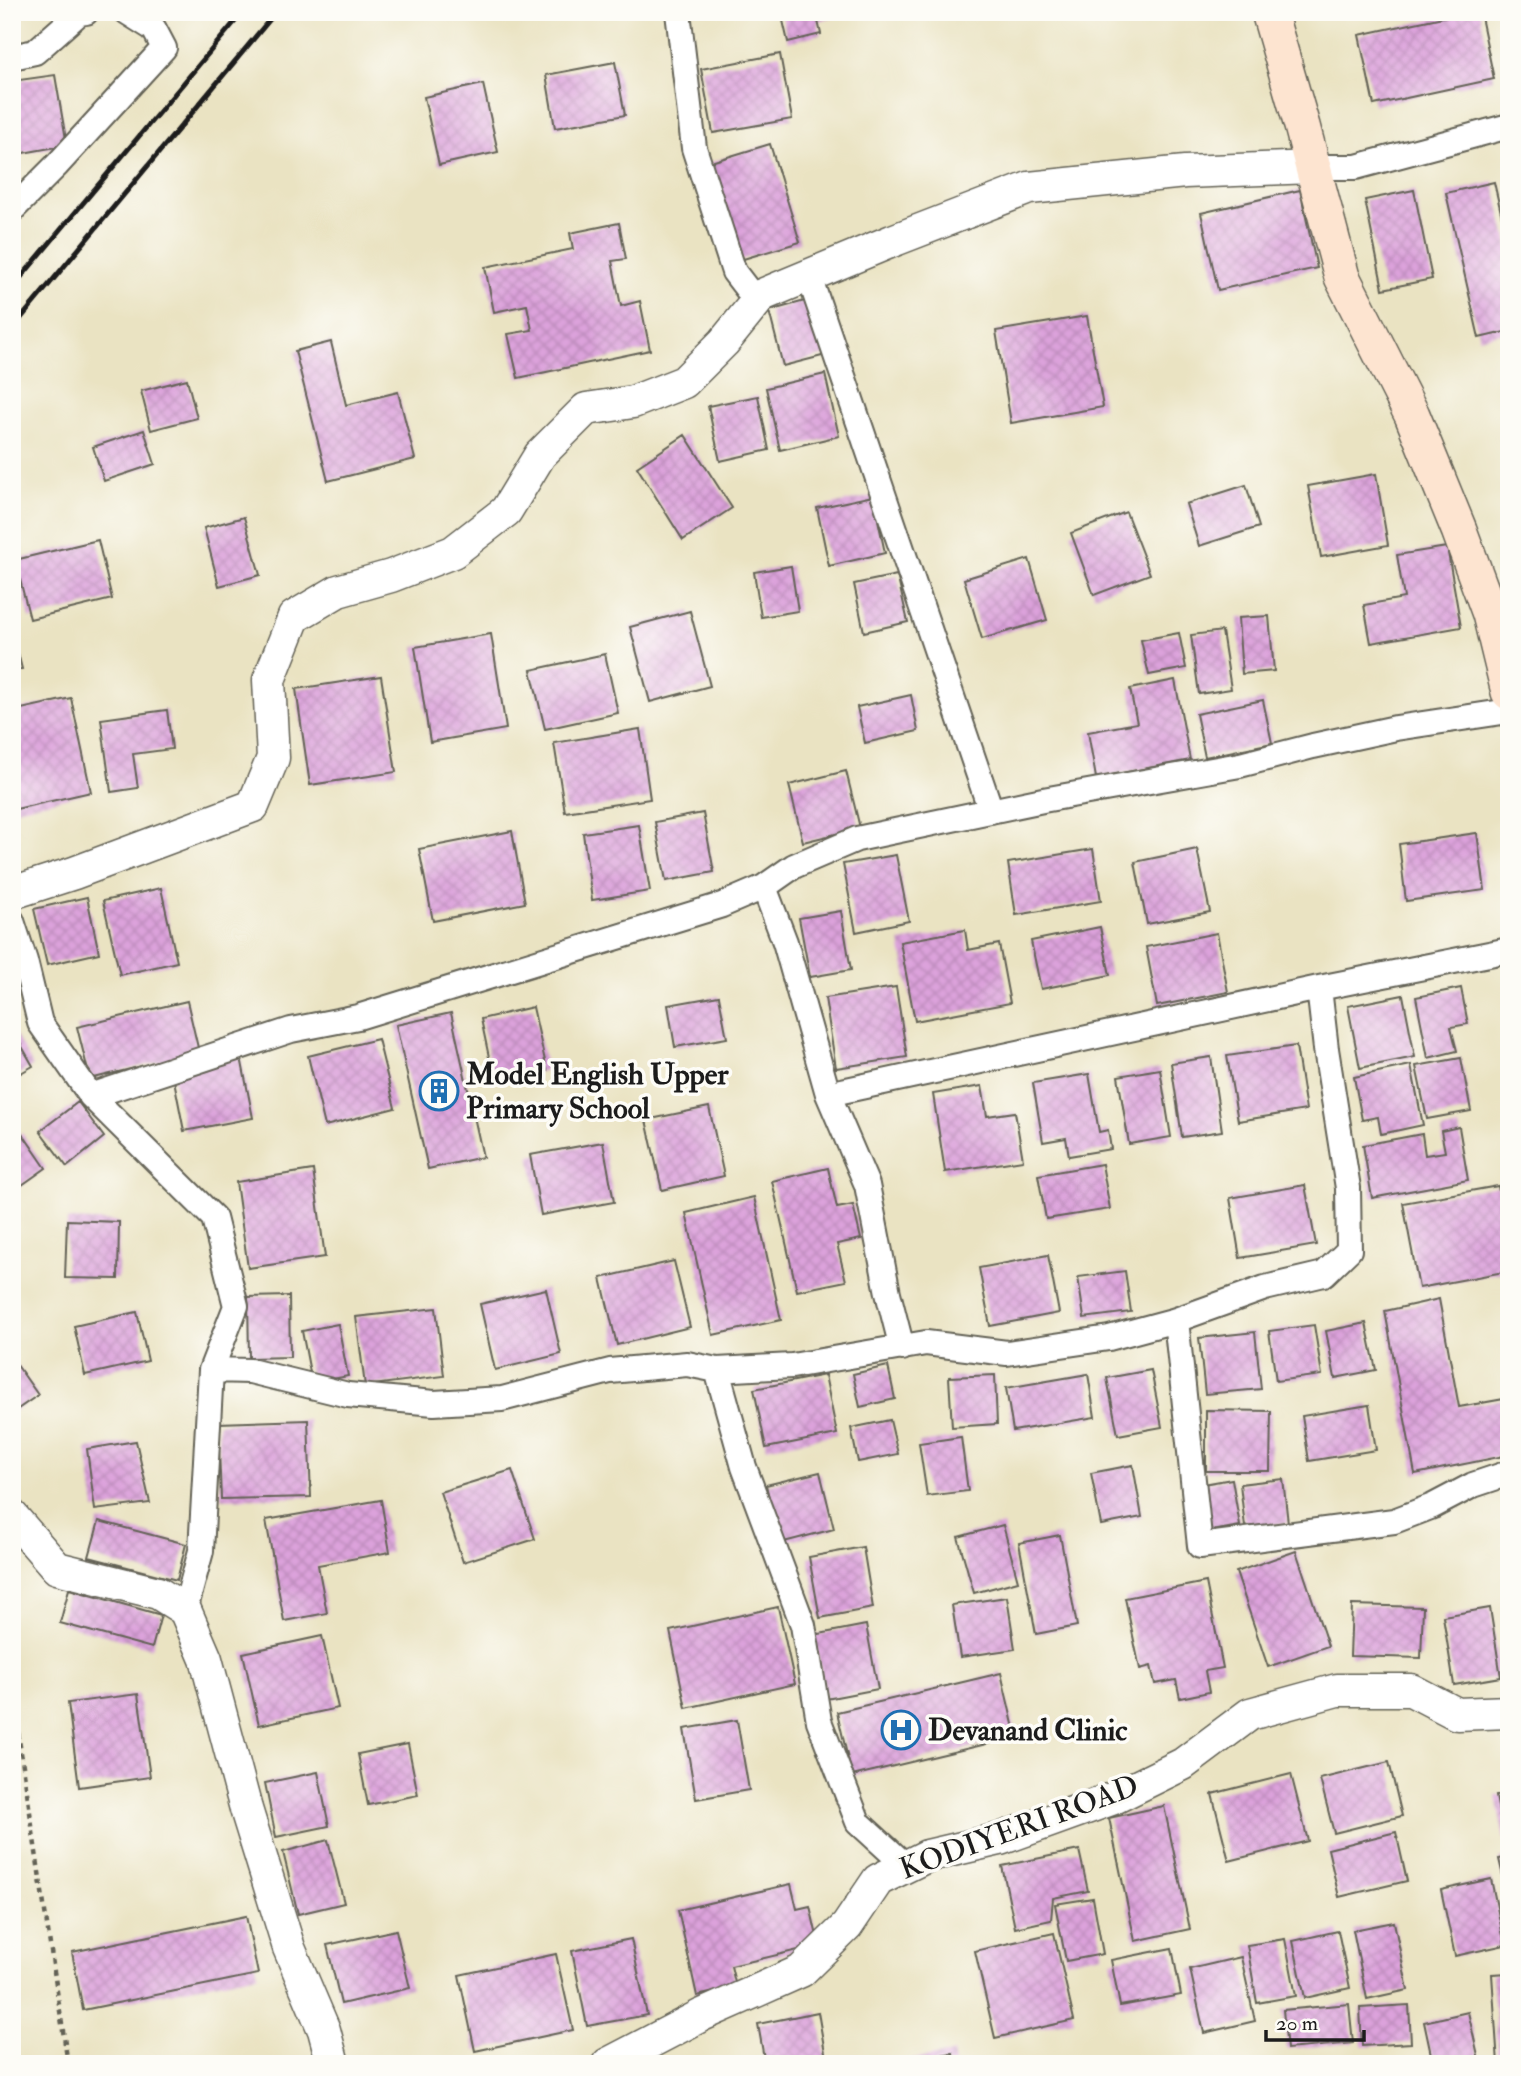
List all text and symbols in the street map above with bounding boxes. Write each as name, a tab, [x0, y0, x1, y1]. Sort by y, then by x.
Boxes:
place label: Model English Upper Primary School	[465, 1056, 729, 1127]
building icon: Model English Upper Primary School	[418, 1070, 460, 1112]
hospital icon: Devanand Clinic	[880, 1709, 922, 1751]
place label: Devanand Clinic	[928, 1712, 1127, 1749]
street label: KODIYERI ROAD	[895, 1767, 1144, 1888]
scale bar	[1266, 1999, 1364, 2043]
text: 20 m	[1276, 2010, 1318, 2037]

